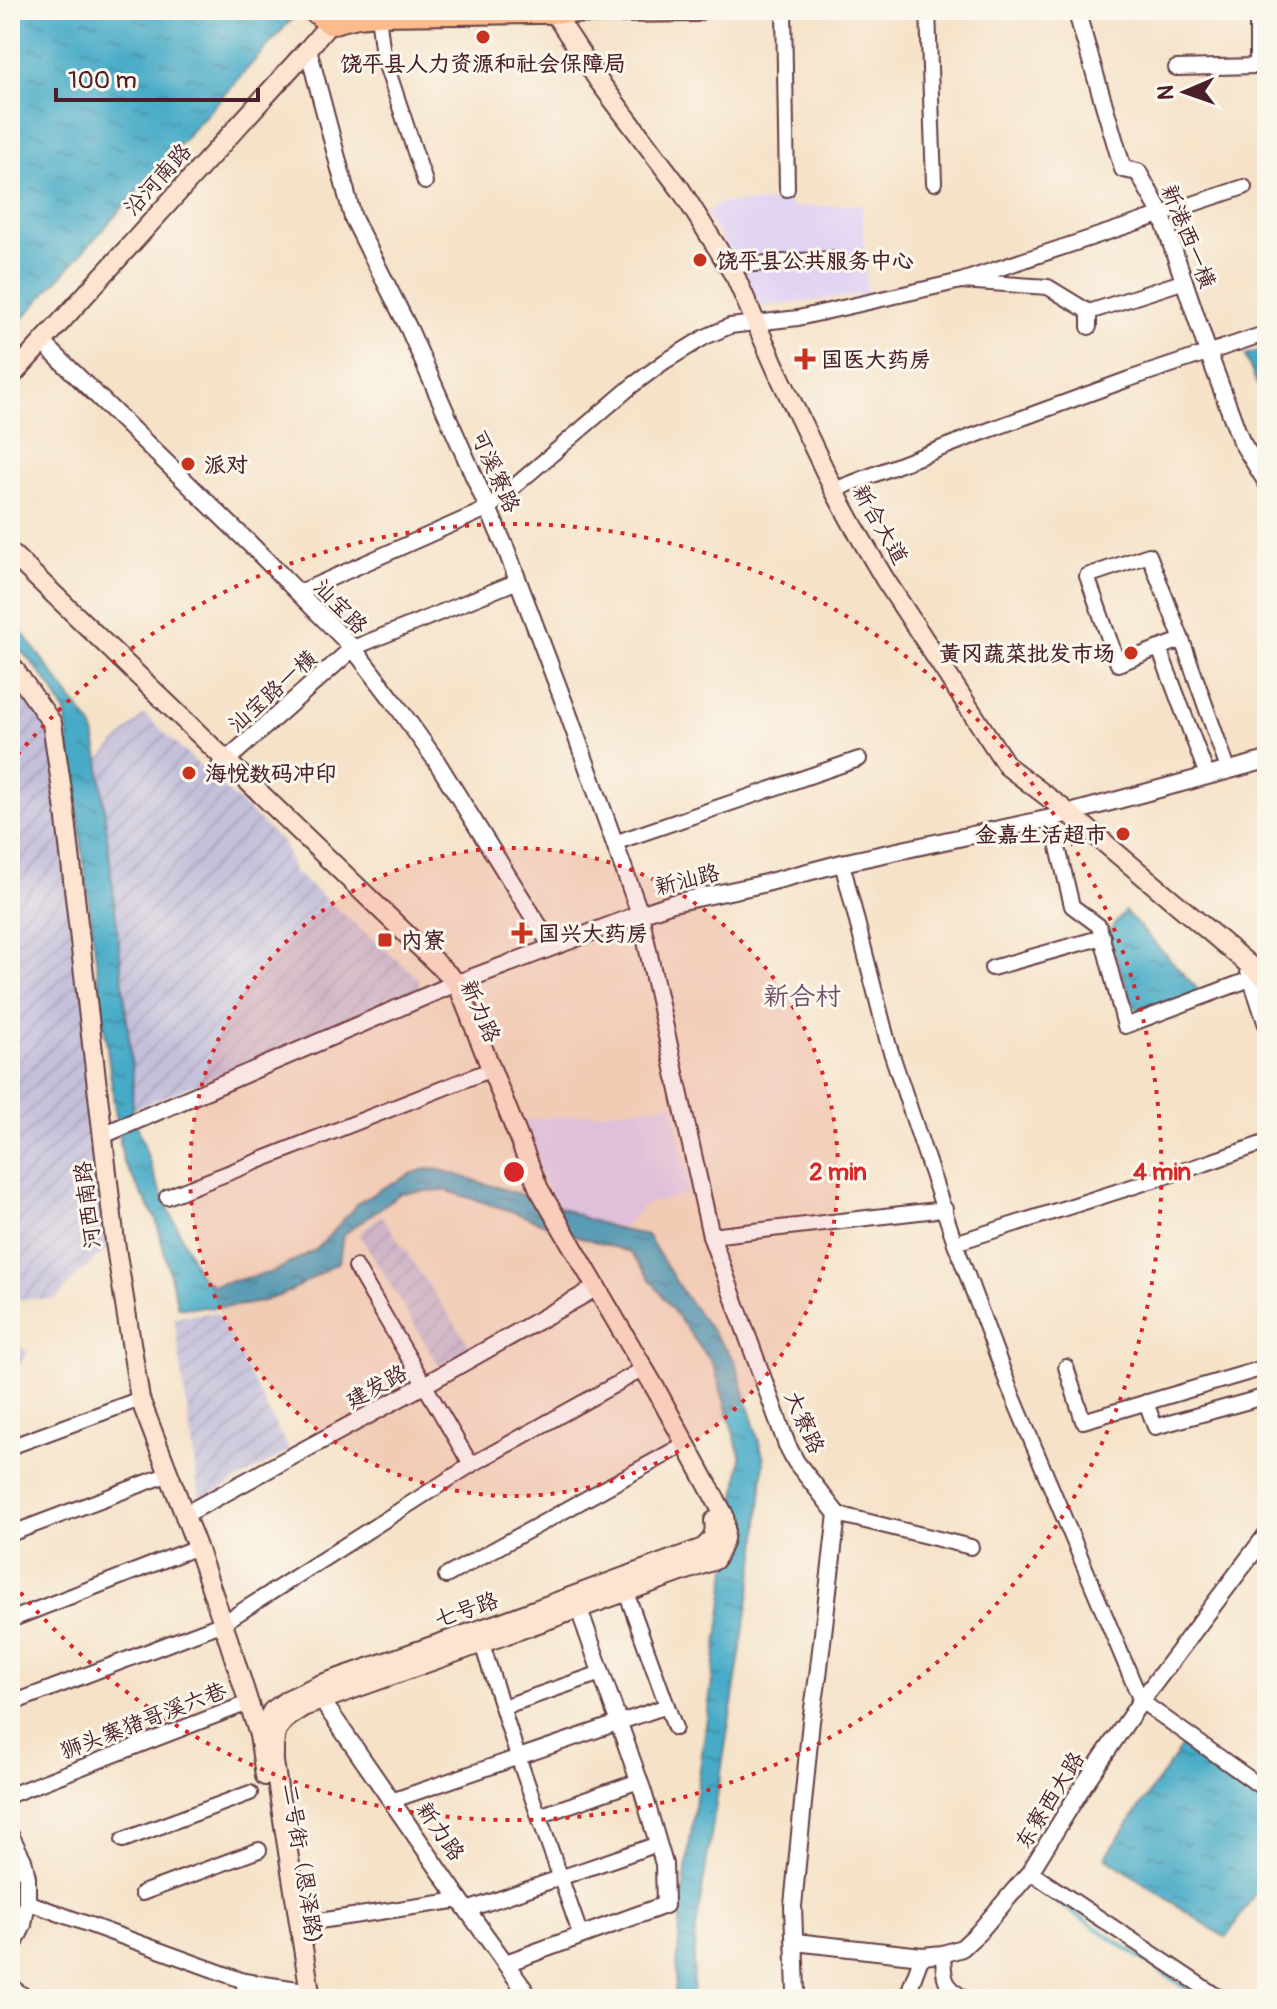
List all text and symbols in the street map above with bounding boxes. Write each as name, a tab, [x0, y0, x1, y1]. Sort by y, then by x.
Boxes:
marker: 饶平县人力资源和社会保障局	[474, 28, 492, 46]
place label: 饶平县人力资源和社会保障局	[340, 50, 626, 78]
scale bar	[56, 52, 258, 102]
north arrow	[1145, 52, 1225, 132]
text: 100 m	[68, 66, 137, 95]
text: N	[1152, 85, 1180, 101]
street label: 沿河南路	[118, 138, 198, 222]
street label: 新港西一横	[1154, 180, 1222, 293]
place label: 饶平县公共服务中心	[716, 247, 914, 275]
marker: 饶平县公共服务中心	[691, 251, 709, 269]
place label: 国医大药房	[821, 346, 931, 374]
marker: 国医大药房	[796, 350, 814, 368]
street label: 可溪寮路	[464, 426, 526, 517]
place label: 派对	[204, 451, 248, 479]
marker: 派对	[179, 455, 197, 473]
street label: 新合大道	[846, 479, 914, 570]
street label: 汕宝路	[307, 573, 373, 640]
place label: 黄冈蔬菜批发市场	[939, 640, 1115, 668]
marker: 黄冈蔬菜批发市场	[1122, 644, 1140, 662]
street label: 汕宝路一横	[222, 645, 323, 739]
place label: 海悦数码冲印	[205, 760, 337, 788]
marker: 海悦数码冲印	[180, 764, 198, 782]
place label: 金嘉生活超市	[975, 821, 1107, 849]
marker: 金嘉生活超市	[1114, 825, 1132, 843]
street label: 新汕路	[652, 858, 723, 902]
place label: 国兴大药房	[538, 920, 648, 948]
marker: 国兴大药房	[513, 924, 531, 942]
place label: 内寮	[401, 927, 445, 955]
marker: 内寮	[376, 931, 394, 949]
street label: 新力路	[454, 976, 506, 1047]
district label: 新合村	[763, 981, 841, 1013]
centre of rings	[500, 1158, 528, 1186]
text: 2 min	[809, 1158, 867, 1187]
text: 4 min	[1133, 1158, 1191, 1187]
street label: 河西南路	[69, 1159, 107, 1250]
street label: 建发路	[341, 1359, 412, 1415]
street label: 大寮路	[778, 1387, 830, 1458]
street label: 七号路	[431, 1586, 502, 1634]
street label: 狮头寨猪哥溪六巷	[56, 1676, 231, 1766]
street label: 东寮西大路	[1009, 1746, 1091, 1855]
street label: 二号街（恩泽路)	[276, 1781, 328, 1945]
street label: 新力路	[410, 1797, 471, 1867]

